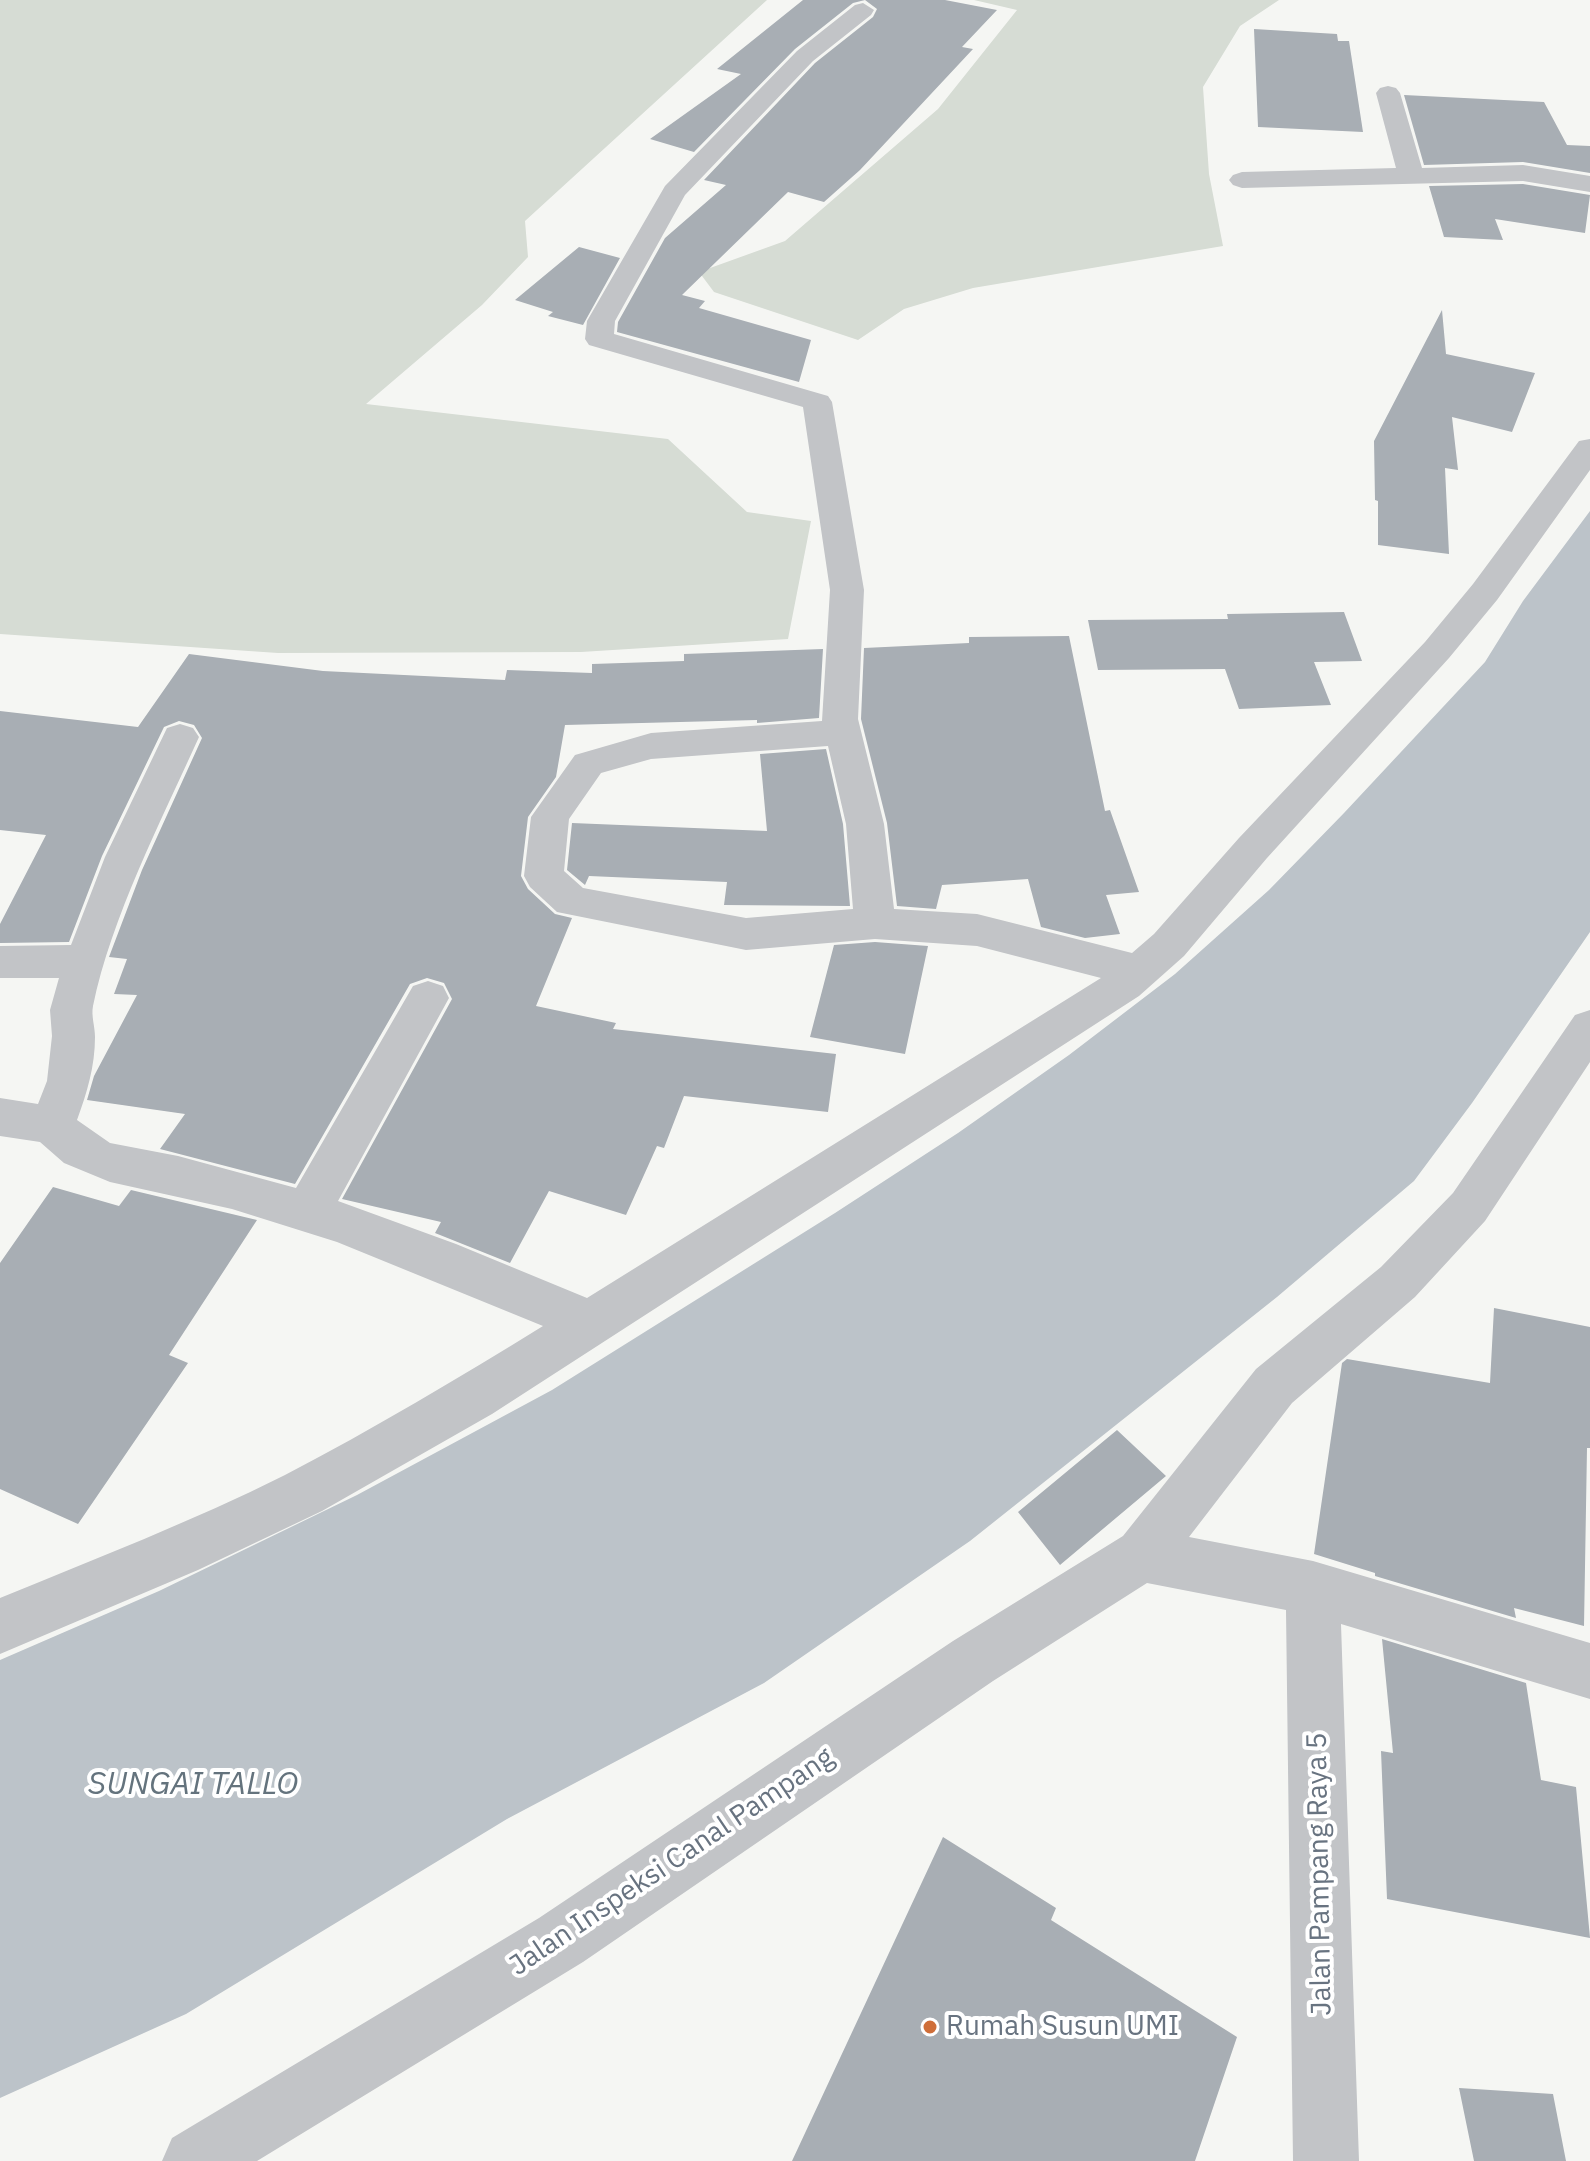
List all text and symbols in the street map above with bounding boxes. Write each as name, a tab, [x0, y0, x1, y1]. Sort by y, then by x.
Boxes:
street label: Jalan Pampang Raya 5	[1301, 1732, 1339, 2016]
street label: Jalan Inspeksi Canal Pampang	[504, 1741, 840, 1983]
water label: SUNGAI TALLO	[88, 1766, 298, 1804]
place label: Rumah Susun UMI	[946, 2010, 1179, 2044]
marker: Rumah Susun UMI	[921, 2018, 939, 2036]

